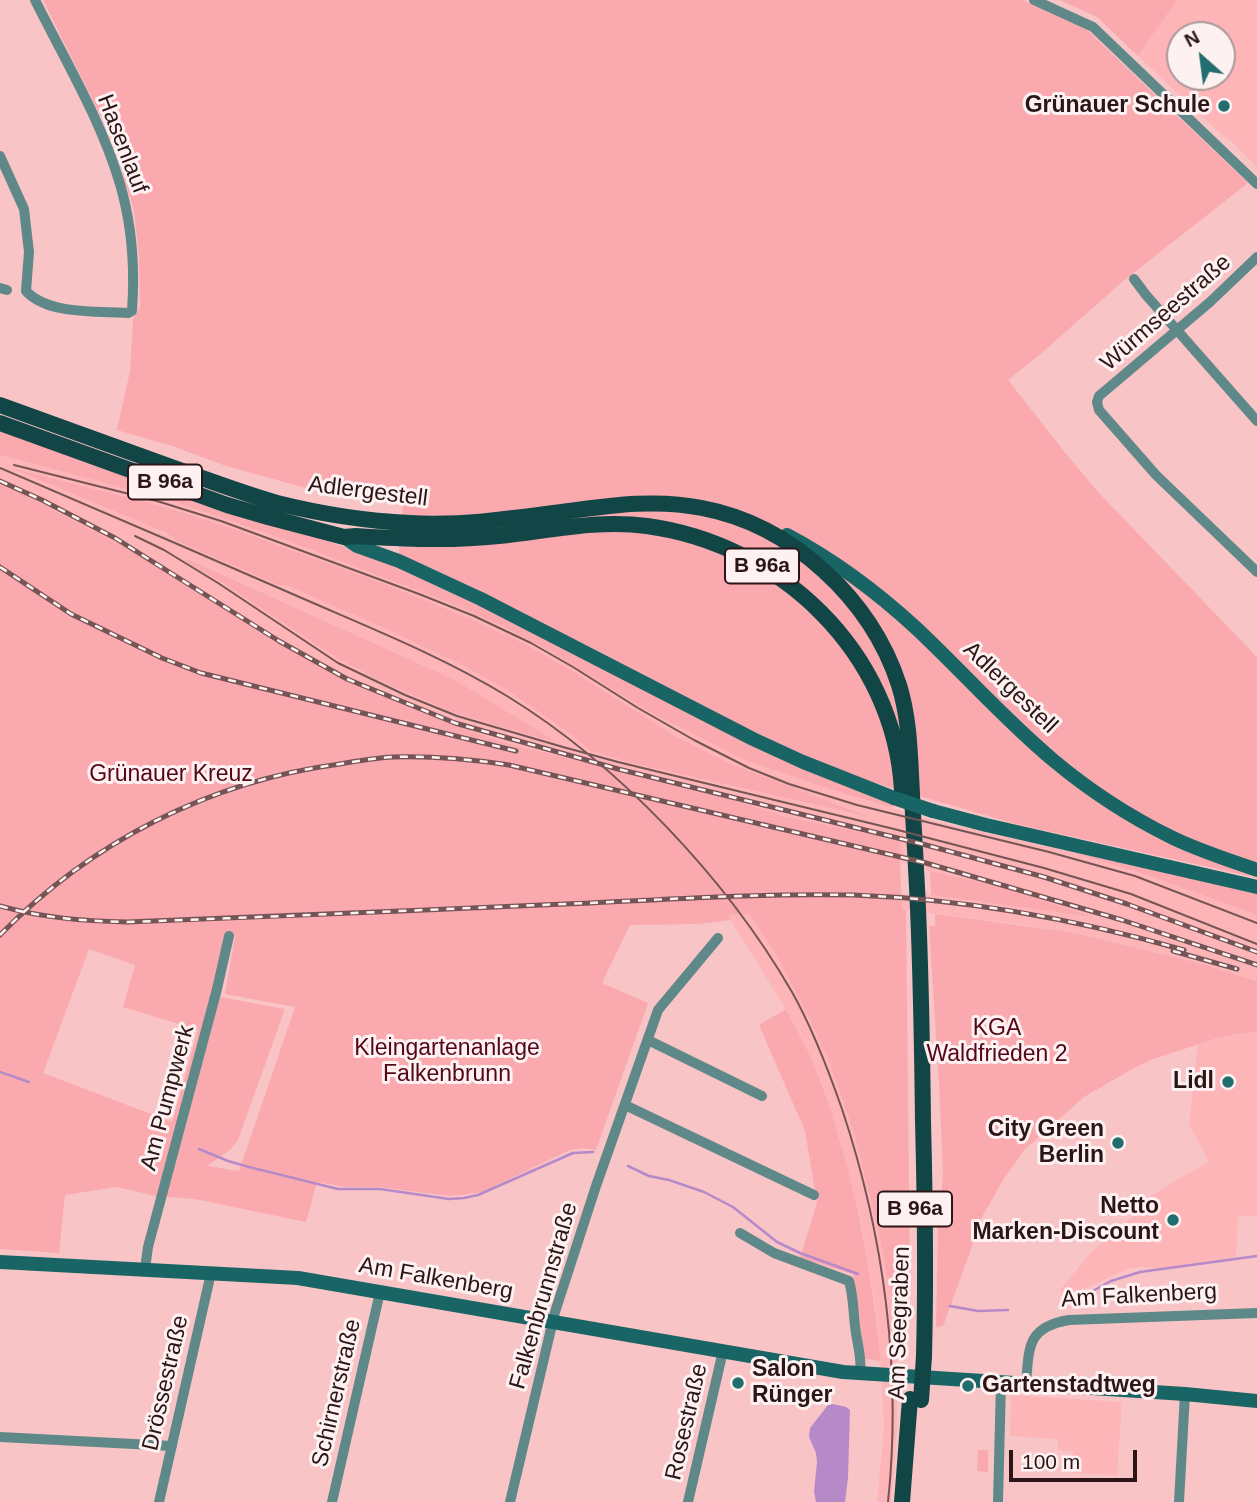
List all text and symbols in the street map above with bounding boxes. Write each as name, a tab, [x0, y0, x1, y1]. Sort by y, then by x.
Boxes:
north arrow	[1166, 21, 1236, 91]
text: N	[1181, 26, 1203, 51]
street label: Hasenlauf	[91, 91, 153, 197]
place label: Grünauer Schule	[1025, 92, 1210, 120]
marker: Grünauer Schule	[1216, 98, 1232, 114]
street label: Würmseestraße	[1095, 249, 1237, 377]
road number: B 96a	[128, 464, 202, 500]
street label: Adlergestell	[307, 471, 429, 513]
road number: B 96a	[725, 548, 799, 584]
street label: Adlergestell	[957, 636, 1063, 740]
park label: Grünauer Kreuz	[89, 761, 253, 789]
park label: KGA Waldfrieden 2	[926, 1015, 1068, 1069]
street label: Am Pumpwerk	[135, 1022, 201, 1174]
park label: Kleingartenanlage Falkenbrunn	[354, 1035, 540, 1089]
place label: Lidl	[1173, 1068, 1214, 1096]
marker: Lidl	[1220, 1074, 1236, 1090]
place label: City Green Berlin	[988, 1116, 1104, 1170]
marker: City Green Berlin	[1110, 1135, 1126, 1151]
road number: B 96a	[878, 1192, 952, 1226]
place label: Netto Marken-Discount	[972, 1193, 1159, 1247]
street label: Falkenbrunnstraße	[504, 1199, 584, 1393]
marker: Netto Marken-Discount	[1165, 1212, 1181, 1228]
street label: Am Seegraben	[884, 1246, 916, 1400]
street label: Am Falkenberg	[357, 1252, 515, 1306]
street label: Am Falkenberg	[1060, 1278, 1218, 1314]
street label: Drössestraße	[137, 1313, 195, 1453]
street label: Schirnerstraße	[307, 1316, 367, 1470]
place label: Salon Rünger	[752, 1356, 832, 1410]
street label: Rosestraße	[660, 1361, 714, 1483]
place label: Gartenstadtweg	[982, 1372, 1156, 1400]
marker: Salon Rünger	[730, 1375, 746, 1391]
marker: Gartenstadtweg	[960, 1378, 976, 1394]
scale bar	[1012, 1436, 1140, 1480]
text: 100 m	[1022, 1450, 1080, 1473]

